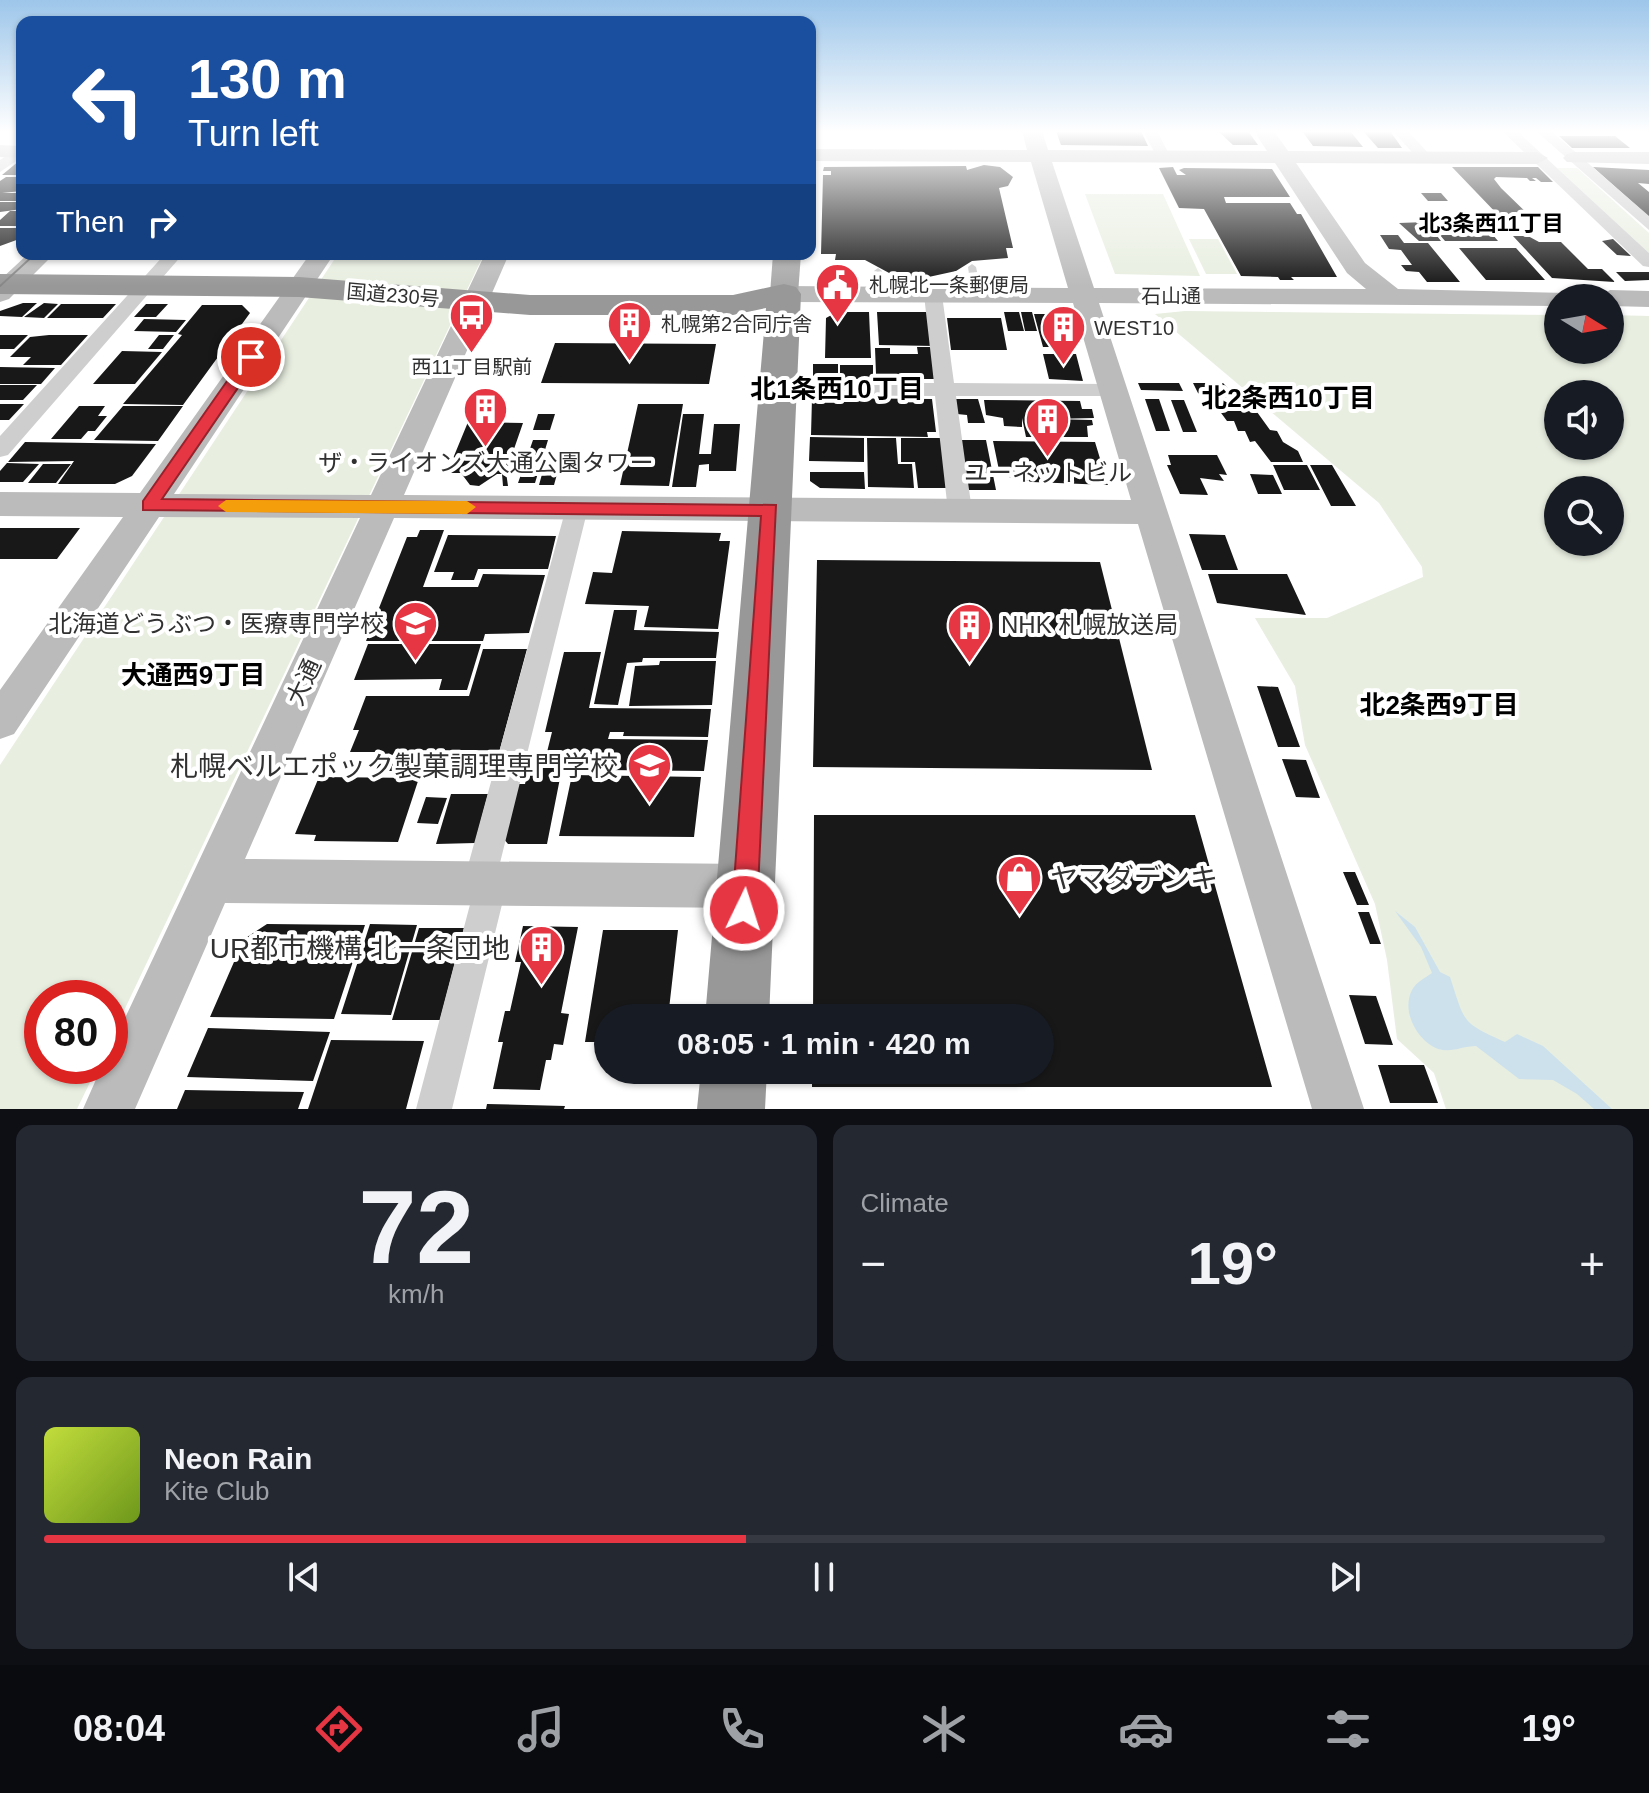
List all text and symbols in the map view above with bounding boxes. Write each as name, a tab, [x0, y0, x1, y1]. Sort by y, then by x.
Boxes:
text: 130 m	[188, 47, 347, 110]
icon: left	[56, 48, 160, 152]
text: Turn left	[188, 113, 319, 154]
icon: right	[140, 200, 184, 244]
text: Then	[56, 205, 124, 238]
district label: 北3条西11丁目	[1418, 211, 1564, 236]
public building icon: 札幌北一条郵便局	[814, 261, 862, 324]
place label: 札幌北一条郵便局	[869, 274, 1029, 296]
street label: 国道230号	[346, 280, 440, 310]
north arrow	[1544, 284, 1624, 364]
map controls	[1544, 284, 1624, 556]
street label: 石山通	[1141, 285, 1201, 307]
bus stop icon: 西11丁目駅前	[448, 291, 496, 354]
building icon: 札幌第2合同庁舎	[606, 300, 654, 363]
building icon: WEST10	[1039, 304, 1087, 367]
place label: 札幌第2合同庁舎	[661, 313, 812, 335]
place label: WEST10	[1094, 317, 1174, 339]
pin	[217, 323, 285, 391]
icon: arrive	[229, 335, 273, 379]
place label: 西11丁目駅前	[412, 356, 532, 378]
district label: 北1条西10丁目	[750, 374, 924, 404]
button: sound	[1544, 380, 1624, 460]
district label: 北2条西10丁目	[1201, 383, 1375, 413]
building icon: ザ・ライオンズ大通公園タワー	[462, 385, 510, 448]
building icon: ユーネットビル	[1024, 395, 1072, 458]
place label: ザ・ライオンズ大通公園タワー	[318, 449, 654, 476]
place label: ユーネットビル	[964, 459, 1132, 486]
button: search	[1544, 476, 1624, 556]
school or university icon: 北海道どうぶつ・医療専門学校	[391, 600, 439, 663]
building icon: NHK 札幌放送局	[946, 601, 994, 664]
place label: 北海道どうぶつ・医療専門学校	[48, 610, 384, 637]
place label: NHK 札幌放送局	[1001, 611, 1178, 638]
street label: 大通	[281, 654, 326, 709]
district label: 大通西9丁目	[121, 660, 265, 690]
district label: 北2条西9丁目	[1360, 690, 1518, 720]
school or university icon: 札幌ベルエポック製菓調理専門学校	[625, 742, 673, 805]
place label: 札幌ベルエポック製菓調理専門学校	[170, 751, 618, 782]
shop icon: ヤマダデンキ	[995, 854, 1043, 917]
place label: ヤマダデンキ	[1050, 863, 1218, 894]
position arrow	[702, 868, 786, 952]
building icon: UR都市機構 北一条団地	[517, 924, 565, 987]
place label: UR都市機構 北一条団地	[210, 933, 510, 964]
speed limit sign: 80	[24, 980, 128, 1084]
text: 08:05 · 1 min · 420 m	[677, 1027, 971, 1060]
text: 72	[358, 1169, 474, 1285]
text: Climate	[861, 1188, 949, 1218]
text: 19°	[1187, 1230, 1278, 1297]
text: −	[861, 1239, 886, 1288]
text: +	[1579, 1239, 1605, 1288]
text: km/h	[388, 1279, 444, 1309]
text: Neon Rain	[164, 1442, 312, 1475]
text: Kite Club	[164, 1476, 270, 1506]
icon: previous	[282, 1555, 326, 1599]
icon: pause	[802, 1555, 846, 1599]
icon: next	[1323, 1555, 1367, 1599]
icon: directions	[311, 1701, 367, 1757]
icon: music	[513, 1701, 569, 1757]
icon: phone	[714, 1701, 770, 1757]
icon: climate	[916, 1701, 972, 1757]
icon: car	[1118, 1701, 1174, 1757]
icon: filters	[1320, 1701, 1376, 1757]
text: 08:04	[73, 1708, 165, 1749]
text: 19°	[1522, 1708, 1576, 1749]

